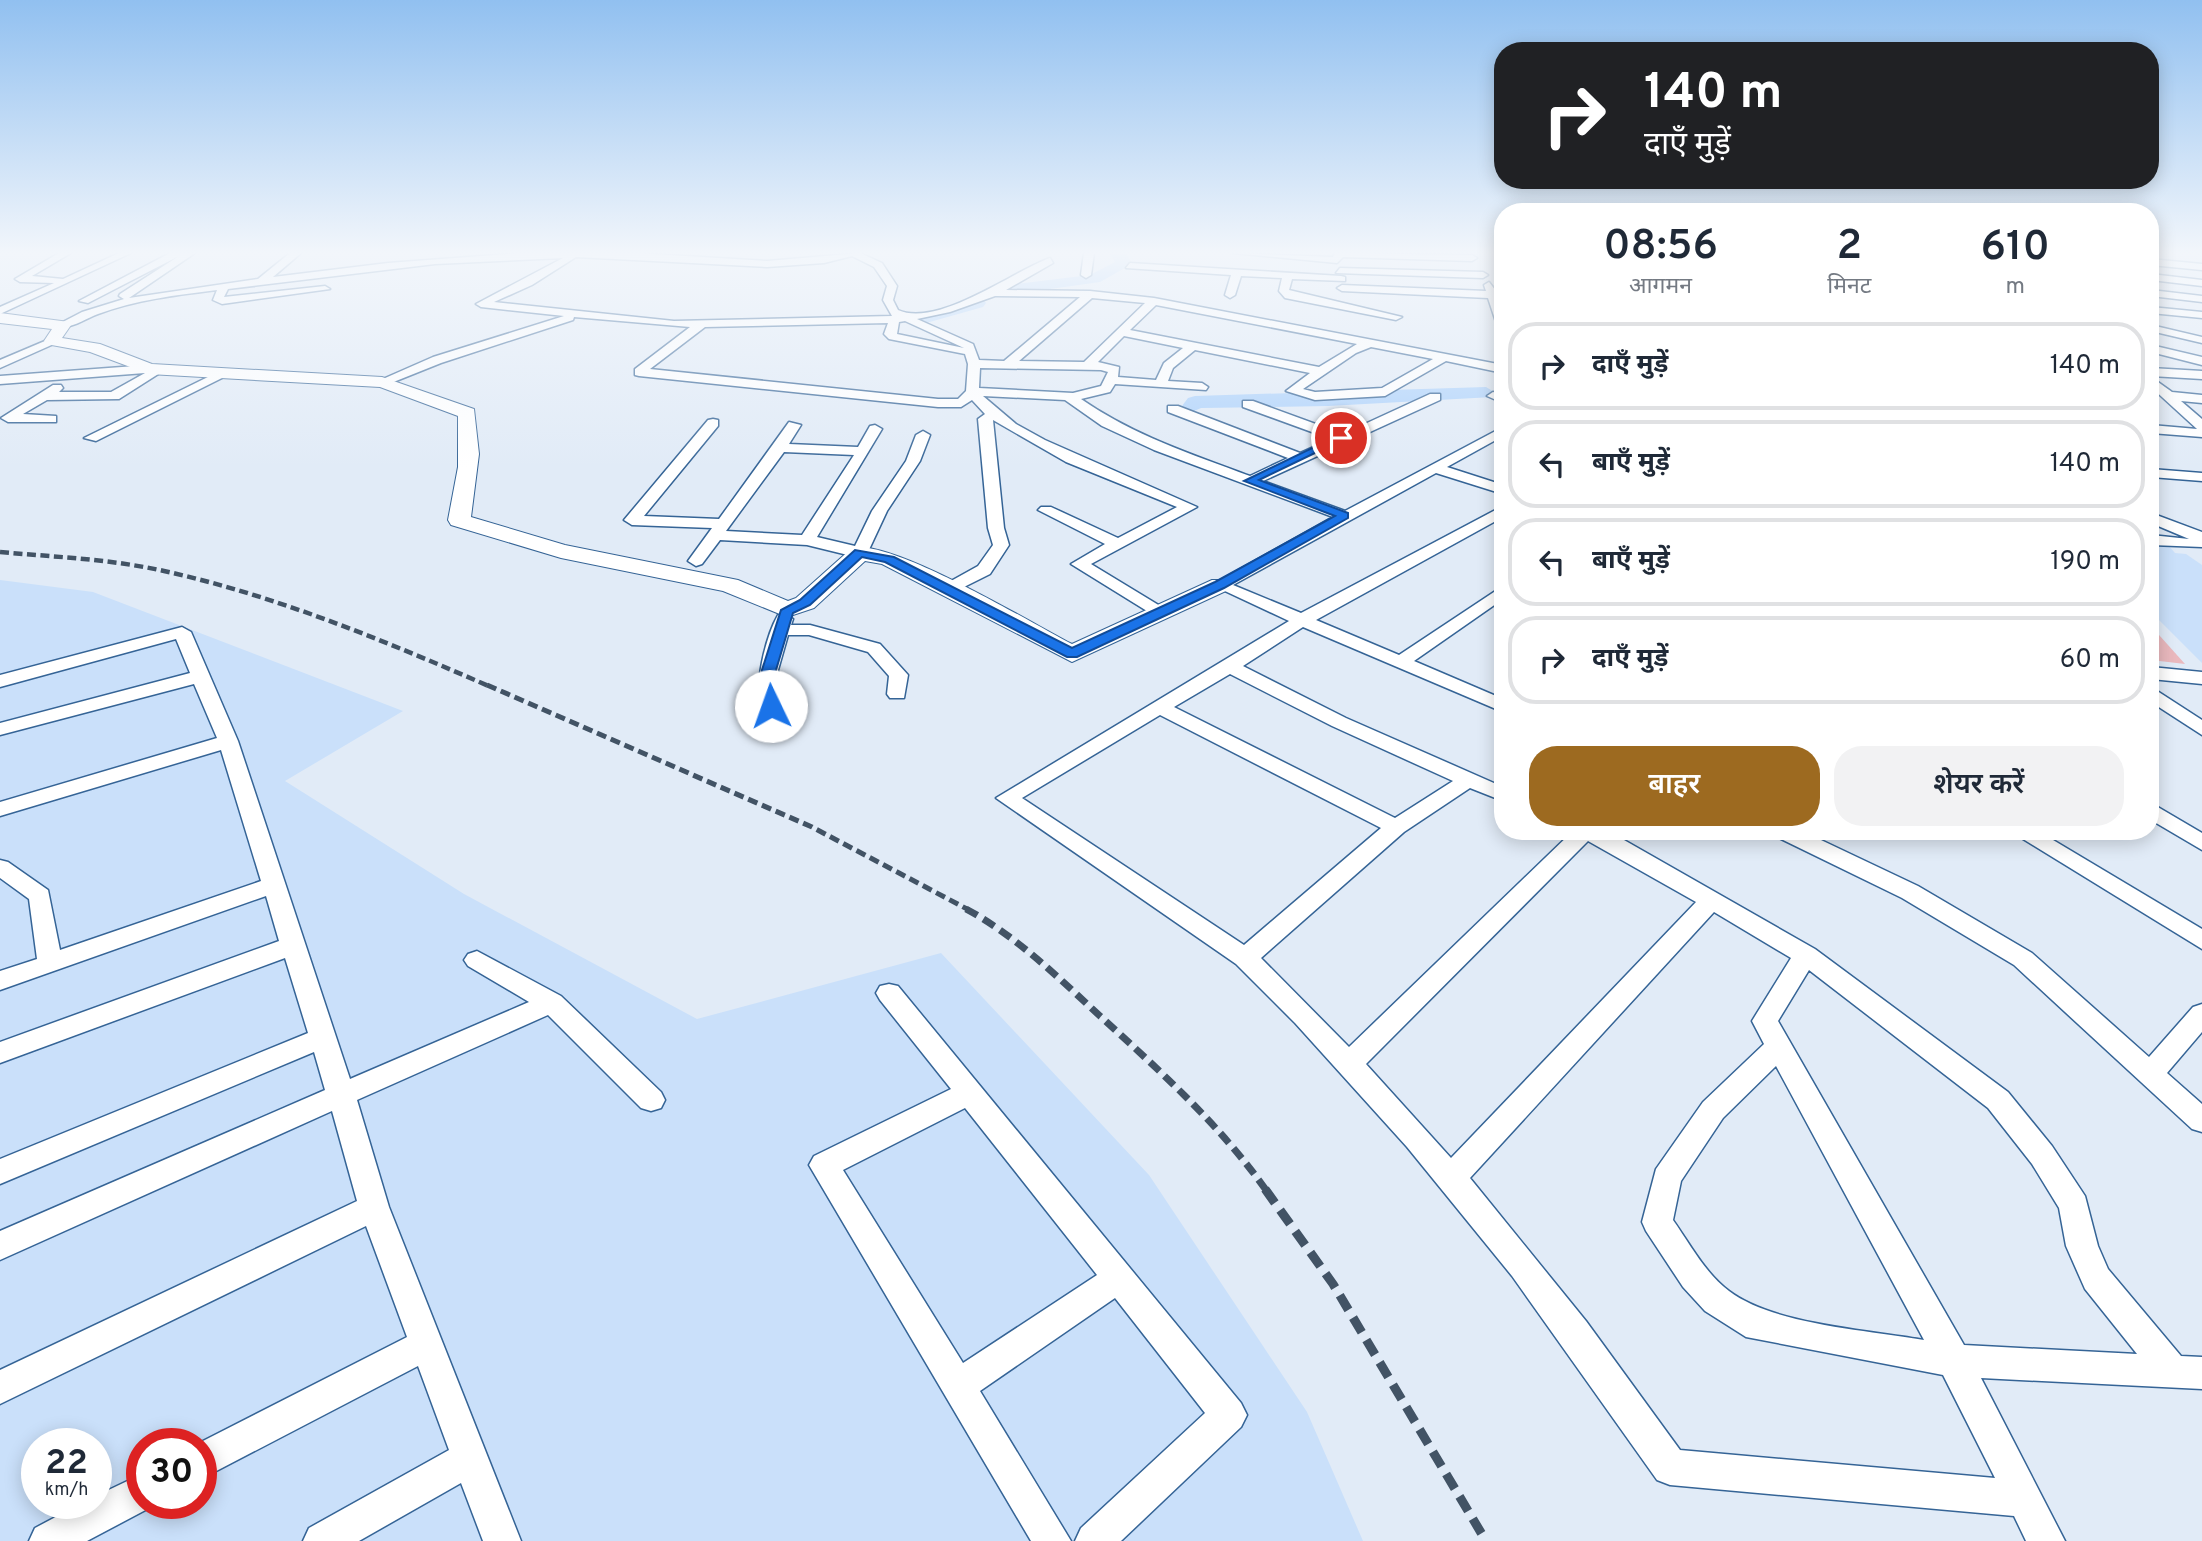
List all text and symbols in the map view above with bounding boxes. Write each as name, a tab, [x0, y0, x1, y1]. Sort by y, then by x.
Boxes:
text: 140 m	[1644, 64, 1783, 126]
icon: right	[1529, 70, 1620, 161]
text: दाएँ मुड़ें	[1644, 126, 1731, 166]
text: 08:56	[1603, 221, 1718, 274]
text: 2	[1836, 221, 1862, 274]
text: 610	[1980, 222, 2050, 275]
text: आगमन	[1629, 273, 1692, 302]
text: मिनट	[1827, 273, 1871, 302]
text: m	[2005, 273, 2025, 302]
icon: right	[1533, 347, 1571, 385]
text: दाएँ मुड़ें	[1592, 349, 1668, 382]
text: 140 m	[2050, 350, 2120, 383]
pin	[1311, 408, 1371, 468]
icon: arrive	[1322, 419, 1360, 457]
icon: left	[1533, 445, 1571, 483]
text: बाएँ मुड़ें	[1592, 447, 1670, 480]
text: 140 m	[2050, 448, 2120, 481]
icon: left	[1533, 543, 1571, 581]
text: बाएँ मुड़ें	[1592, 545, 1670, 578]
text: 190 m	[2050, 546, 2120, 579]
icon: right	[1533, 641, 1571, 679]
text: दाएँ मुड़ें	[1592, 643, 1668, 676]
text: 60 m	[2060, 644, 2120, 677]
position arrow	[734, 669, 808, 743]
button: बाहर	[1529, 746, 1820, 826]
button: शेयर करें	[1834, 746, 2124, 826]
speed limit sign: 30	[126, 1428, 217, 1519]
text: 22	[45, 1442, 88, 1486]
text: km/h	[45, 1479, 88, 1502]

